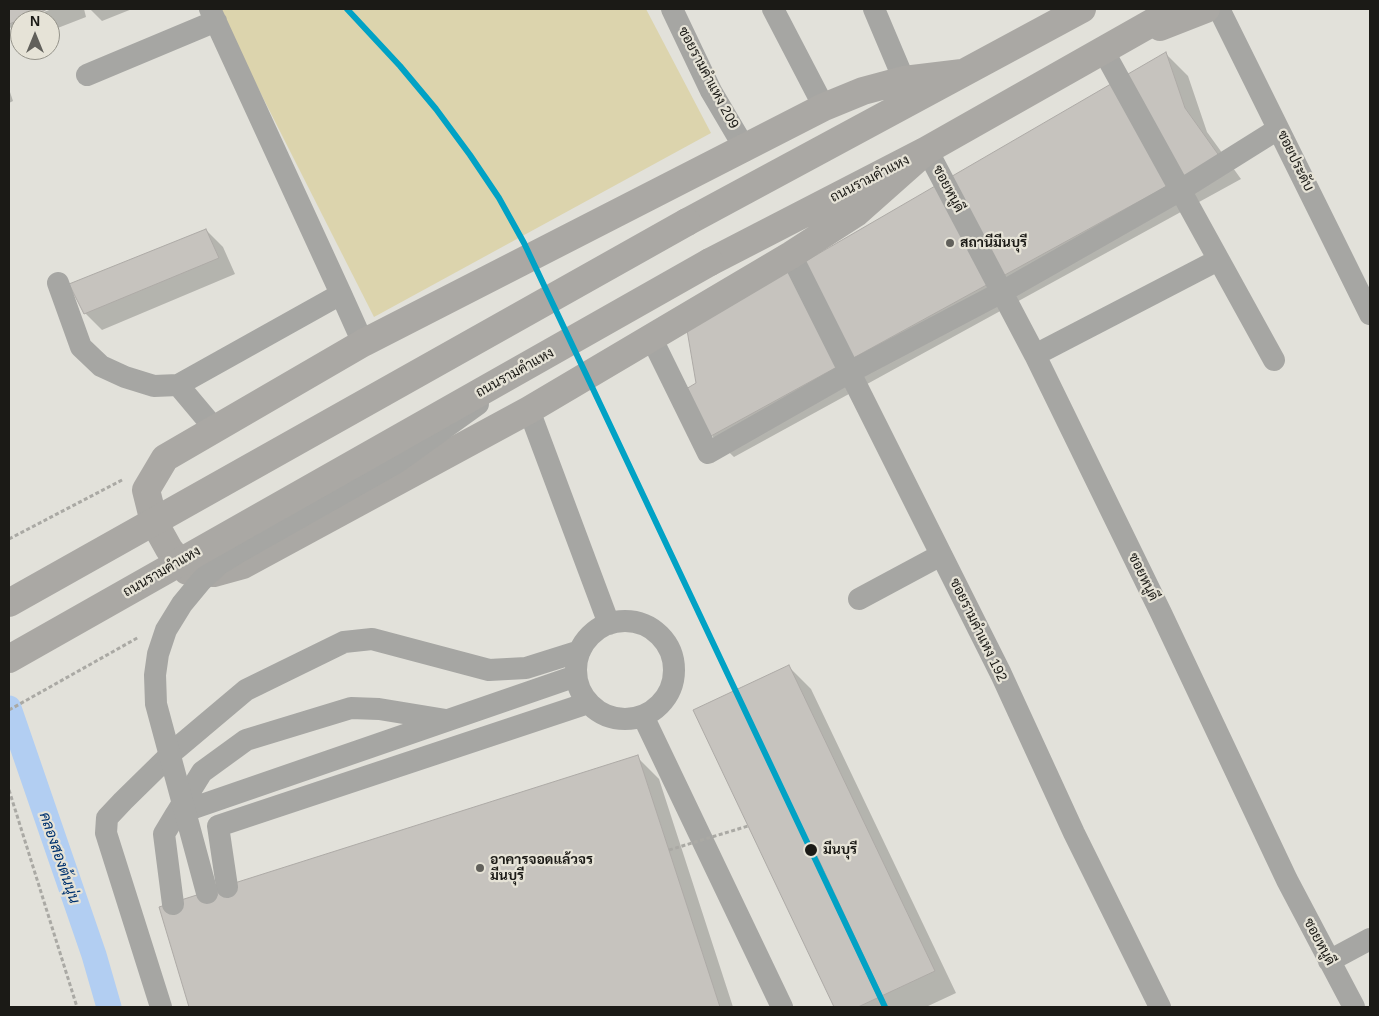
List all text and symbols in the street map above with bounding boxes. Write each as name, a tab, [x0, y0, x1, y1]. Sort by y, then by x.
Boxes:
north arrow	[10, 10, 60, 60]
text: N	[30, 13, 40, 29]
street label: ซอยรามคำแหง 209	[674, 24, 742, 132]
street label: ซอยประดับ	[1273, 128, 1317, 194]
street label: ถนนรามคำแหง	[828, 152, 912, 206]
street label: ซอยหนูดี	[929, 163, 967, 215]
place label: สถานีมีนบุรี	[960, 235, 1027, 251]
marker: สถานีมีนบุรี	[944, 237, 956, 249]
street label: ถนนรามคำแหง	[473, 345, 557, 401]
street label: ถนนรามคำแหง	[120, 543, 204, 601]
street label: ซอยหนูดี	[1124, 550, 1162, 604]
street label: ซอยรามคำแหง 192	[946, 576, 1010, 684]
water label: คลองสองต้นนุ่น	[35, 810, 83, 906]
marker: มีนบุรี	[803, 842, 819, 858]
place label: มีนบุรี	[823, 842, 857, 858]
place label: อาคารจอดแล้วจร มีนบุรี	[490, 852, 593, 884]
marker: อาคารจอดแล้วจร มีนบุรี	[474, 862, 486, 874]
street label: ซอยหนูดี	[1300, 916, 1338, 968]

